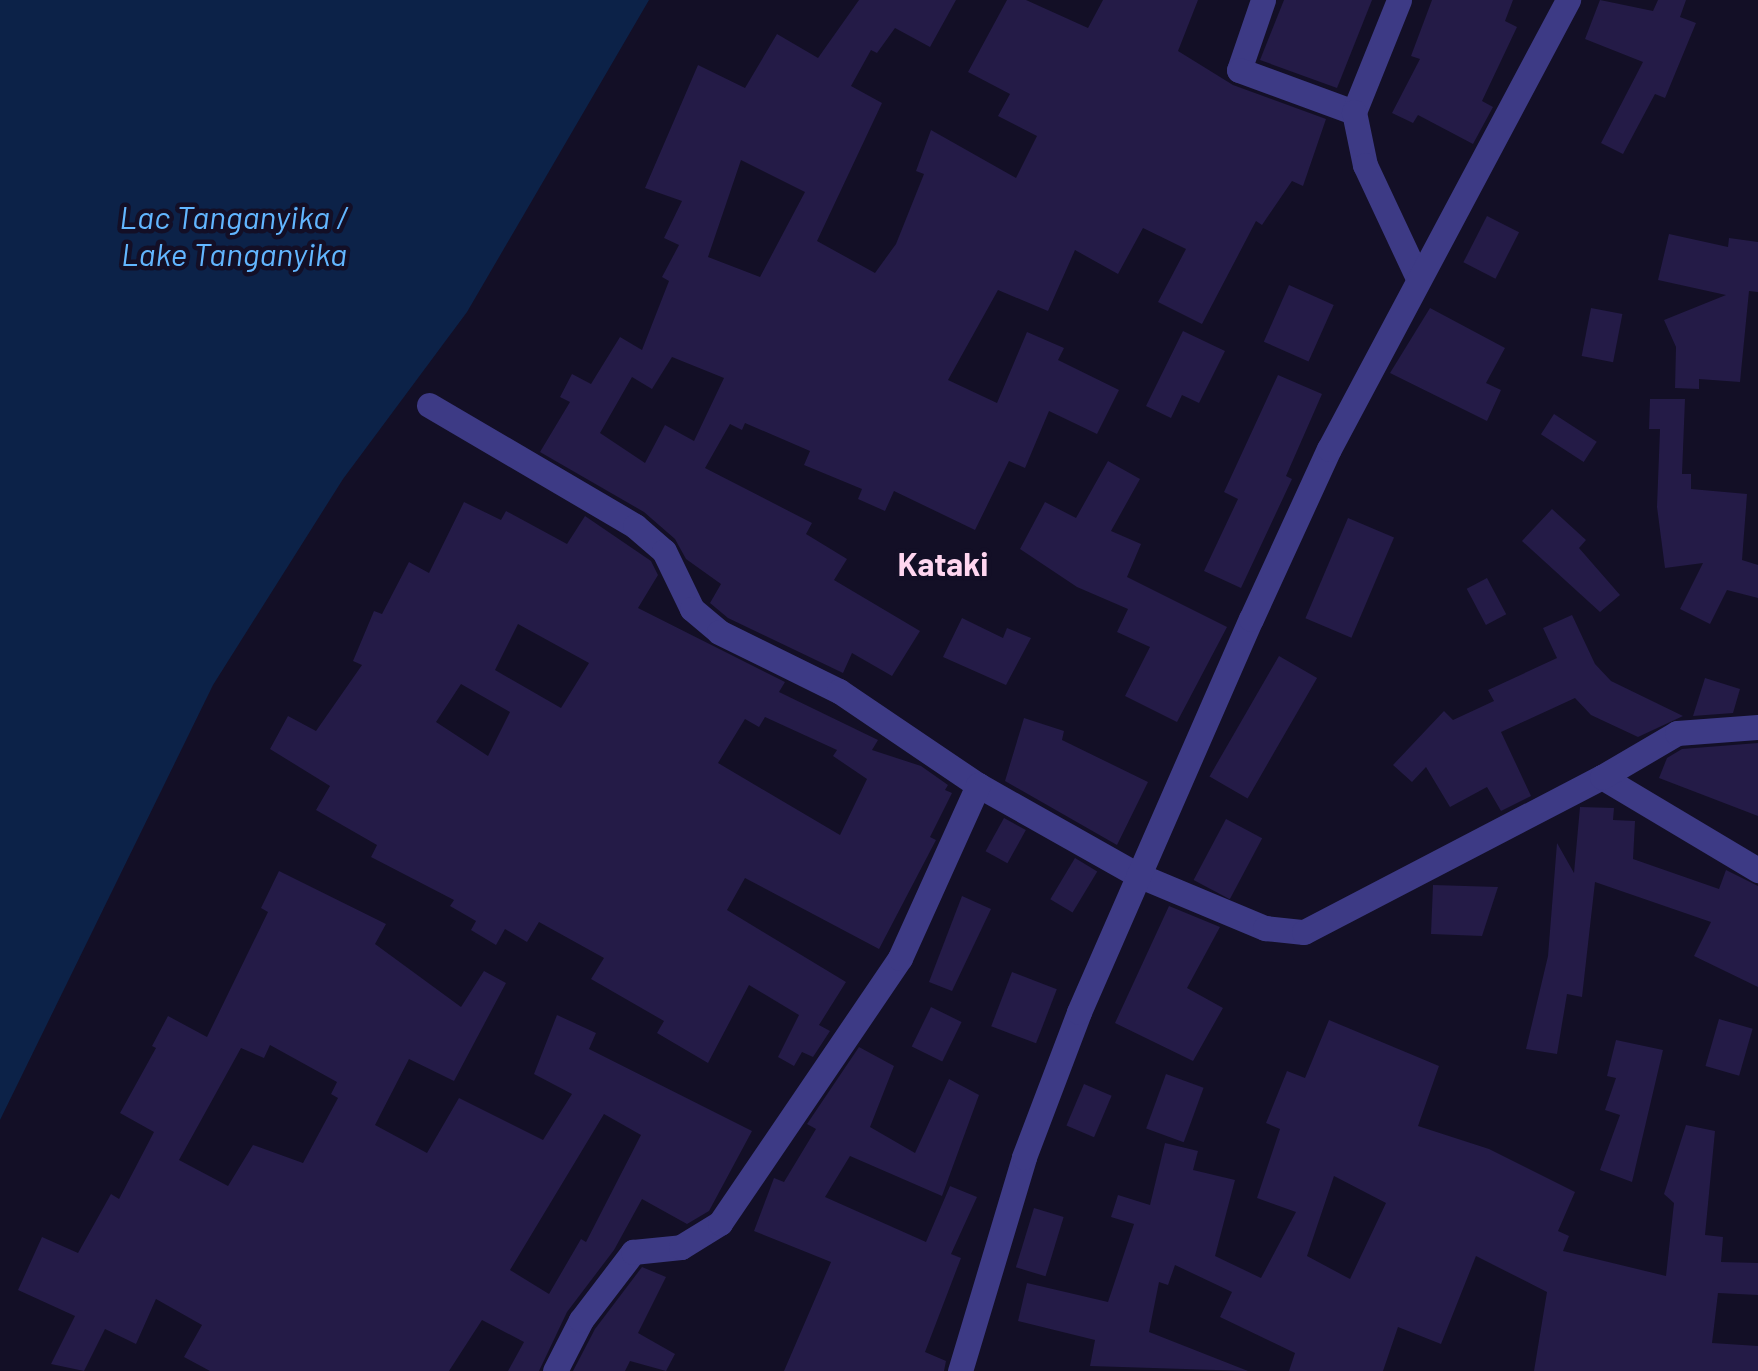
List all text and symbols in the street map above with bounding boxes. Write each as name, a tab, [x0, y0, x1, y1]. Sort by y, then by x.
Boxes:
water label: Lac Tanganyika / Lake Tanganyika	[119, 198, 349, 273]
district label: Kataki	[898, 544, 988, 582]

